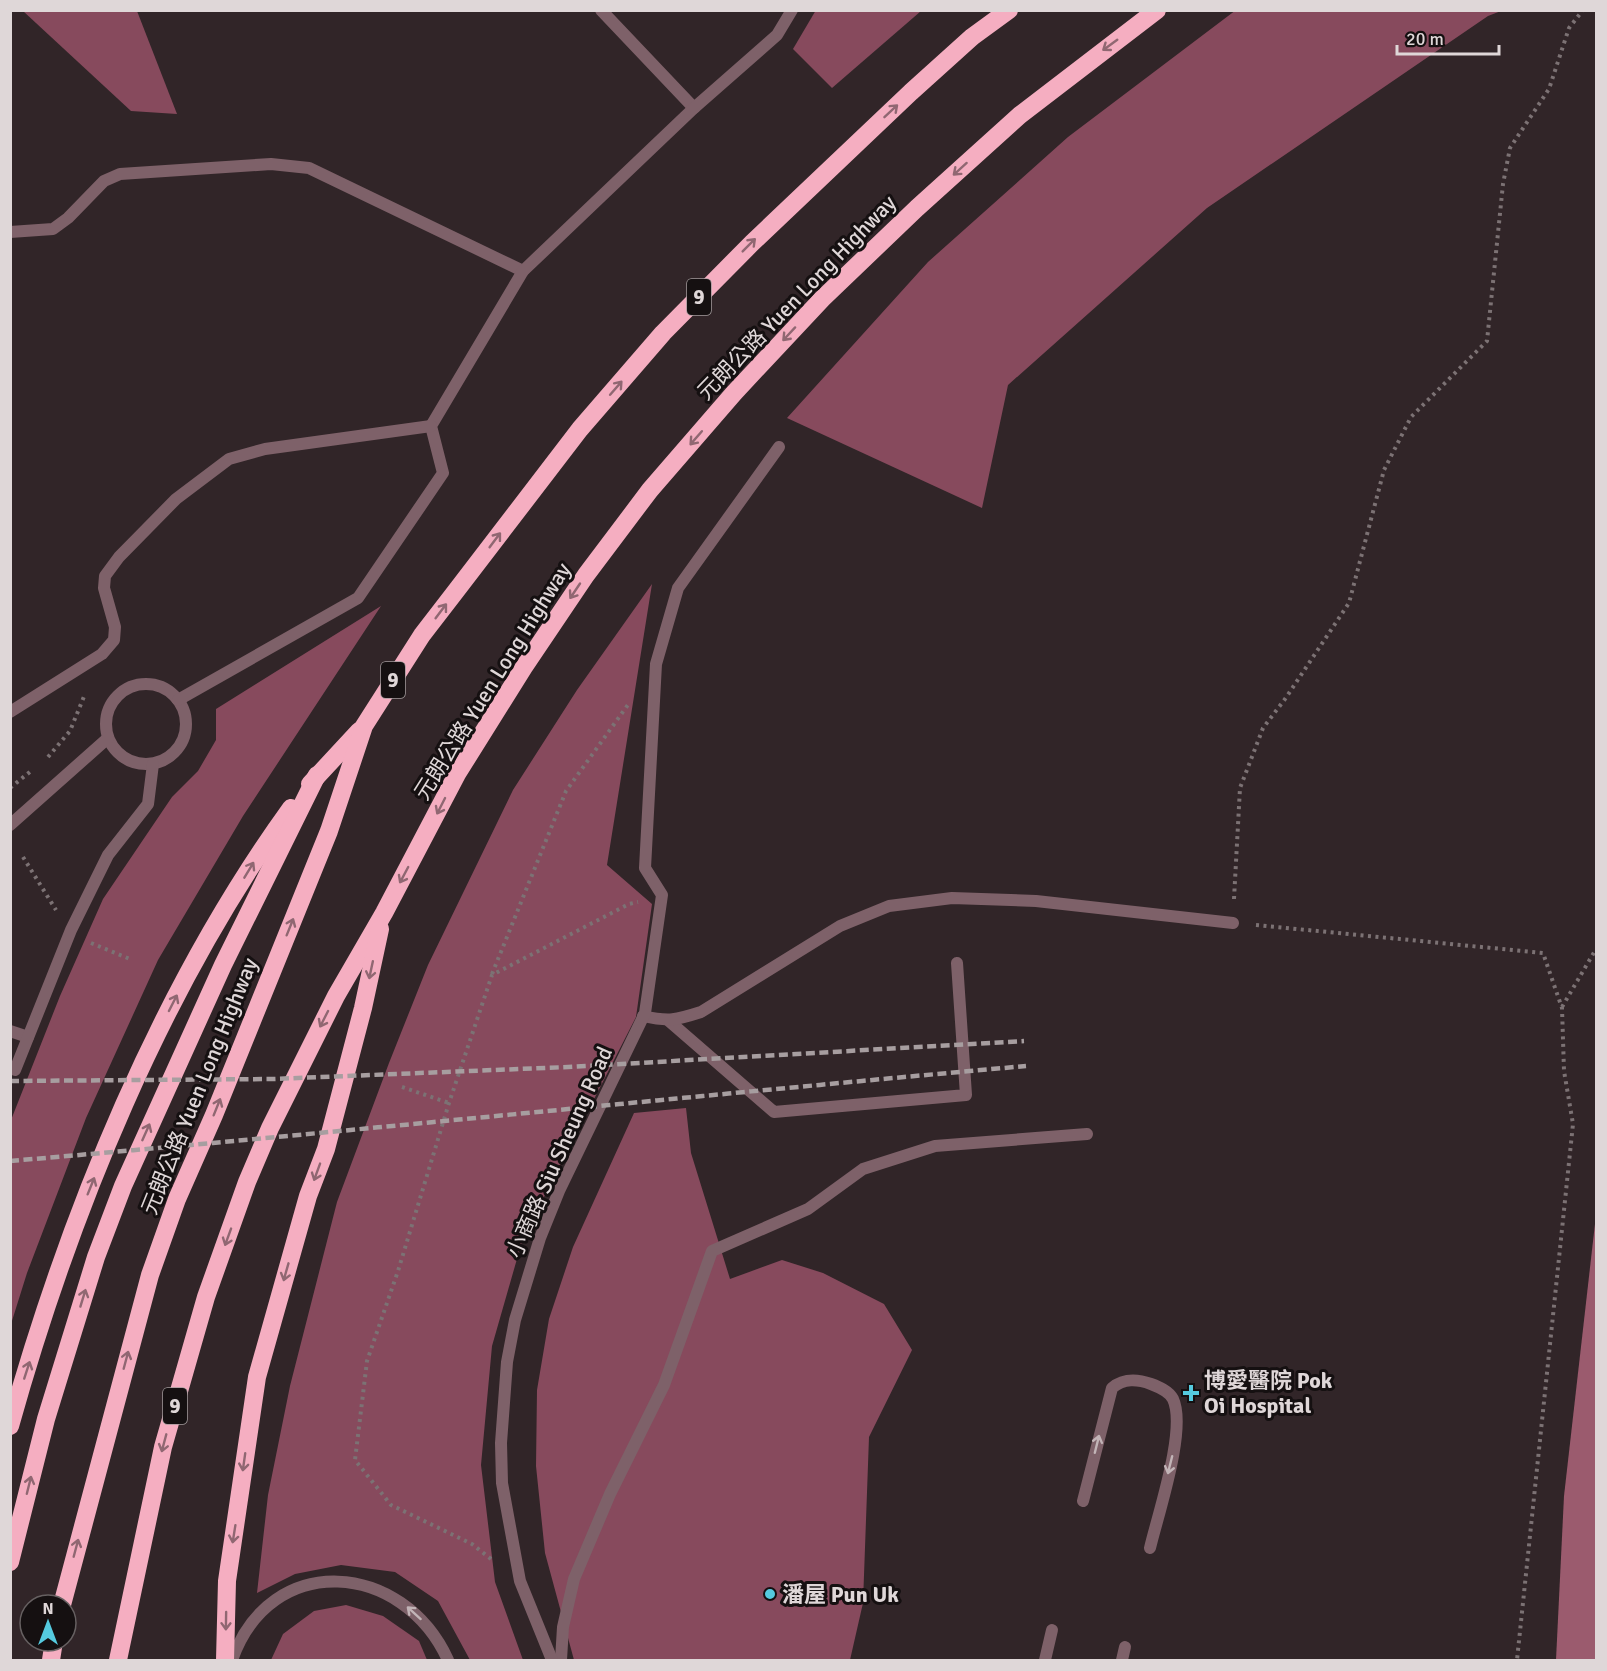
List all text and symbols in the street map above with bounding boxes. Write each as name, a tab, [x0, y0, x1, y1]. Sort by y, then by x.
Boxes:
scale bar	[1397, 18, 1499, 56]
text: 20 m	[1406, 28, 1444, 50]
one-way arrow	[1102, 38, 1118, 51]
one-way arrow	[883, 104, 898, 118]
one-way arrow	[953, 162, 968, 176]
street label: 元朗公路 Yuen Long Highway	[691, 189, 902, 405]
one-way arrow	[742, 238, 757, 253]
road number: 9	[687, 279, 711, 315]
one-way arrow	[782, 326, 797, 341]
one-way arrow	[609, 380, 623, 395]
one-way arrow	[689, 430, 702, 446]
one-way arrow	[488, 532, 501, 548]
street label: 元朗公路 Yuen Long Highway	[408, 557, 577, 805]
one-way arrow	[569, 582, 581, 599]
one-way arrow	[434, 603, 447, 619]
road number: 9	[381, 662, 405, 698]
one-way arrow	[434, 796, 446, 814]
one-way arrow	[244, 862, 256, 879]
one-way arrow	[398, 866, 409, 884]
one-way arrow	[285, 918, 296, 936]
street label: 元朗公路 Yuen Long Highway	[136, 953, 264, 1219]
one-way arrow	[365, 960, 377, 979]
one-way arrow	[167, 995, 179, 1013]
one-way arrow	[318, 1010, 330, 1028]
street label: 小商路 Siu Sheung Road	[501, 1042, 618, 1262]
one-way arrow	[212, 1099, 223, 1117]
one-way arrow	[141, 1124, 152, 1142]
one-way arrow	[311, 1163, 322, 1181]
one-way arrow	[86, 1177, 97, 1195]
one-way arrow	[221, 1227, 232, 1246]
one-way arrow	[280, 1262, 291, 1281]
one-way arrow	[79, 1289, 90, 1308]
one-way arrow	[121, 1351, 133, 1370]
one-way arrow	[23, 1361, 34, 1380]
place label: 博愛醫院 Pok Oi Hospital	[1204, 1367, 1333, 1419]
marker: 博愛醫院 Pok Oi Hospital	[1182, 1384, 1200, 1402]
road number: 9	[163, 1388, 187, 1424]
one-way arrow	[158, 1433, 170, 1452]
one-way arrow	[1092, 1435, 1103, 1454]
one-way arrow	[239, 1452, 250, 1472]
one-way arrow	[1164, 1456, 1176, 1475]
one-way arrow	[24, 1476, 35, 1495]
one-way arrow	[228, 1524, 239, 1543]
one-way arrow	[71, 1539, 83, 1558]
place label: 潘屋 Pun Uk	[782, 1581, 899, 1608]
marker: 潘屋 Pun Uk	[763, 1587, 777, 1601]
north arrow	[18, 1593, 78, 1653]
text: N	[42, 1599, 54, 1619]
one-way arrow	[407, 1606, 422, 1620]
one-way arrow	[220, 1610, 232, 1630]

